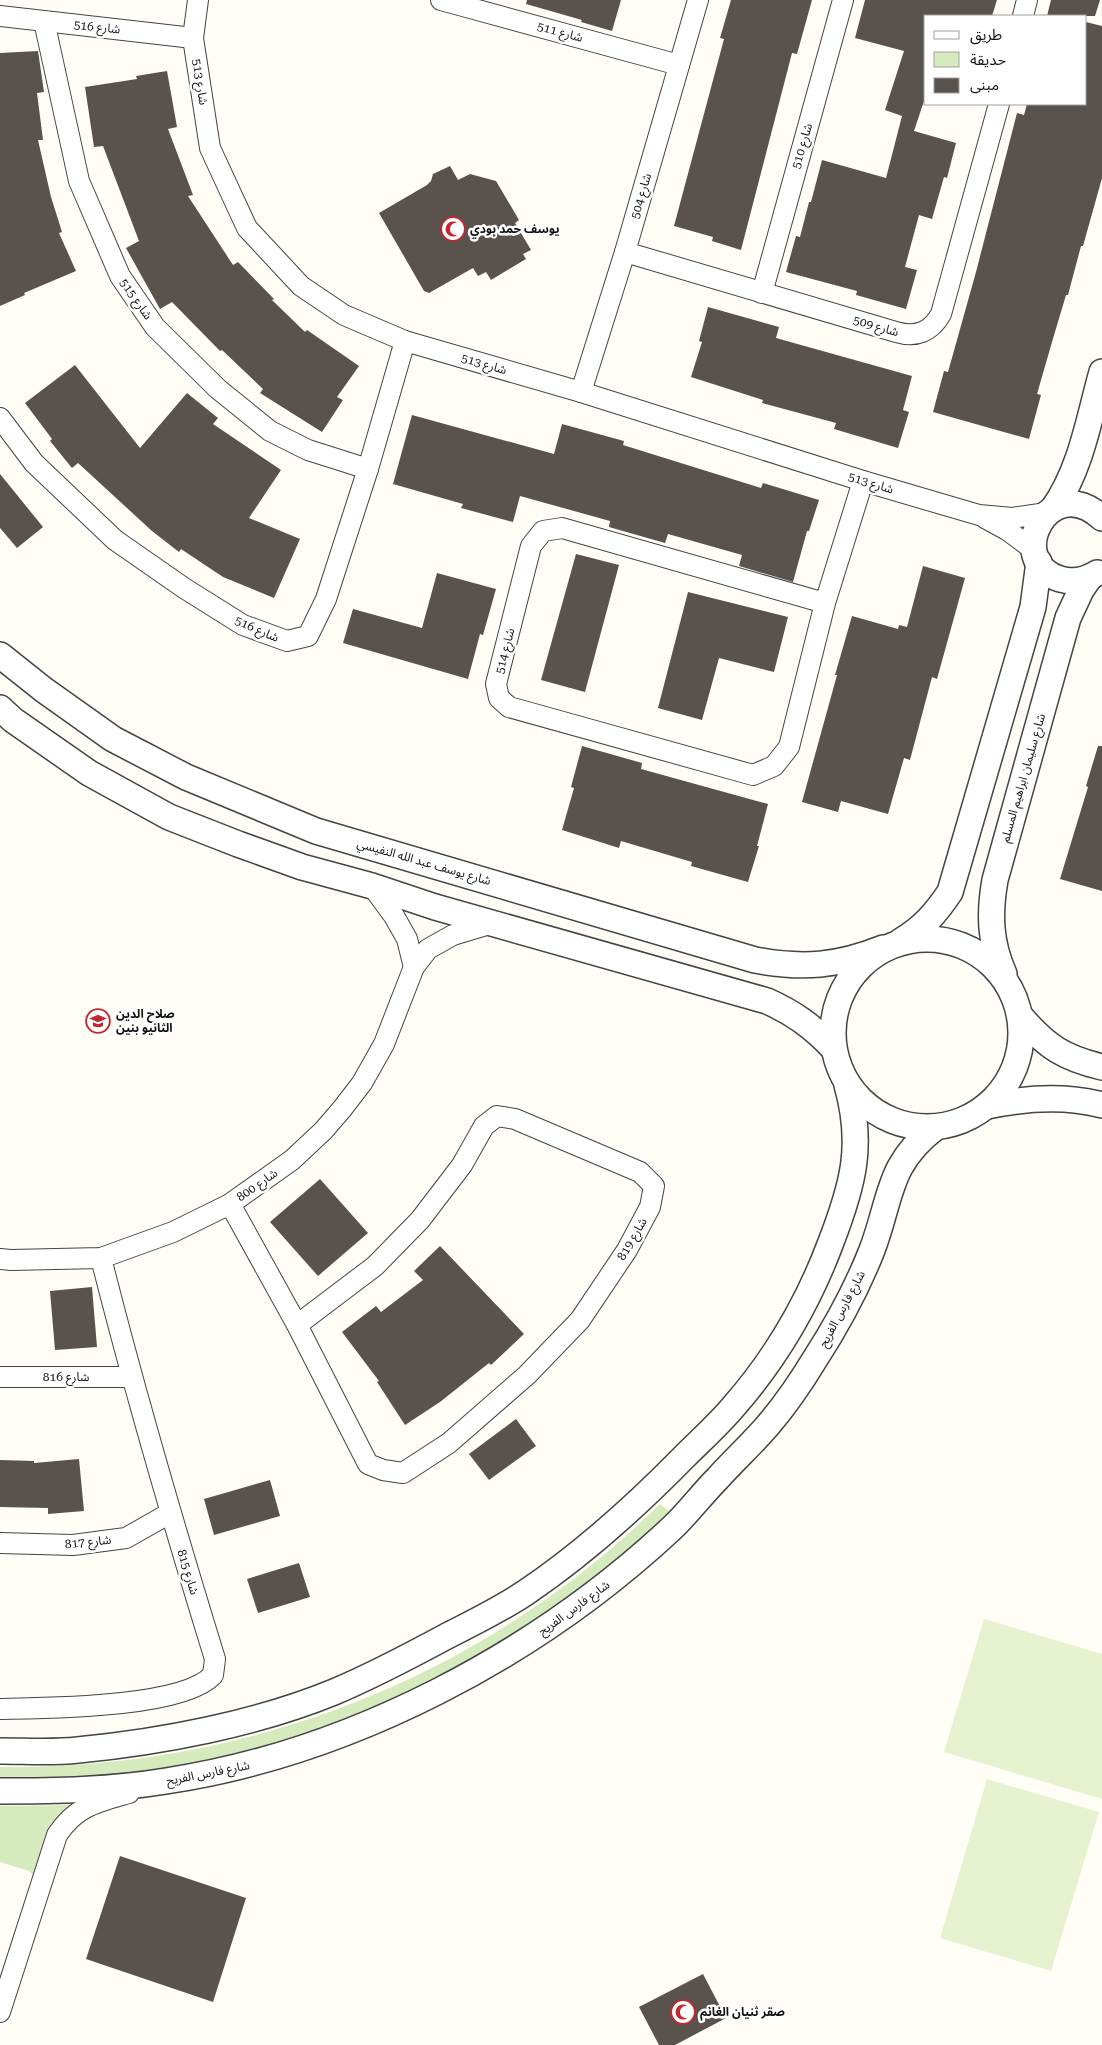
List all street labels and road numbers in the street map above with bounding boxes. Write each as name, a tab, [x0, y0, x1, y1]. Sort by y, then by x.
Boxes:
street label: شارع 516	[73, 18, 121, 38]
street label: شارع 511	[535, 19, 584, 47]
street label: شارع 513	[187, 58, 211, 106]
street label: شارع 510	[789, 122, 817, 171]
street label: شارع 504	[628, 172, 656, 221]
street label: شارع 515	[115, 276, 155, 323]
street label: شارع 509	[851, 313, 900, 341]
street label: شارع 513	[459, 351, 508, 379]
street label: شارع 513	[846, 469, 895, 498]
street label: شارع 516	[232, 613, 281, 647]
street label: شارع 514	[493, 627, 519, 676]
street label: شارع سليمان ابراهيم المسلم	[998, 712, 1050, 845]
street label: شارع يوسف عبد الله النفيسي	[355, 836, 493, 891]
street label: شارع 800	[234, 1166, 281, 1206]
street label: شارع 819	[614, 1215, 651, 1264]
street label: شارع فارس الفريح	[816, 1268, 870, 1351]
street label: شارع 816	[43, 1370, 89, 1386]
street label: شارع 817	[64, 1533, 112, 1553]
street label: شارع 815	[173, 1548, 202, 1597]
street label: شارع فارس الفريح	[536, 1577, 613, 1640]
street label: شارع فارس الفريح	[165, 1758, 251, 1790]

